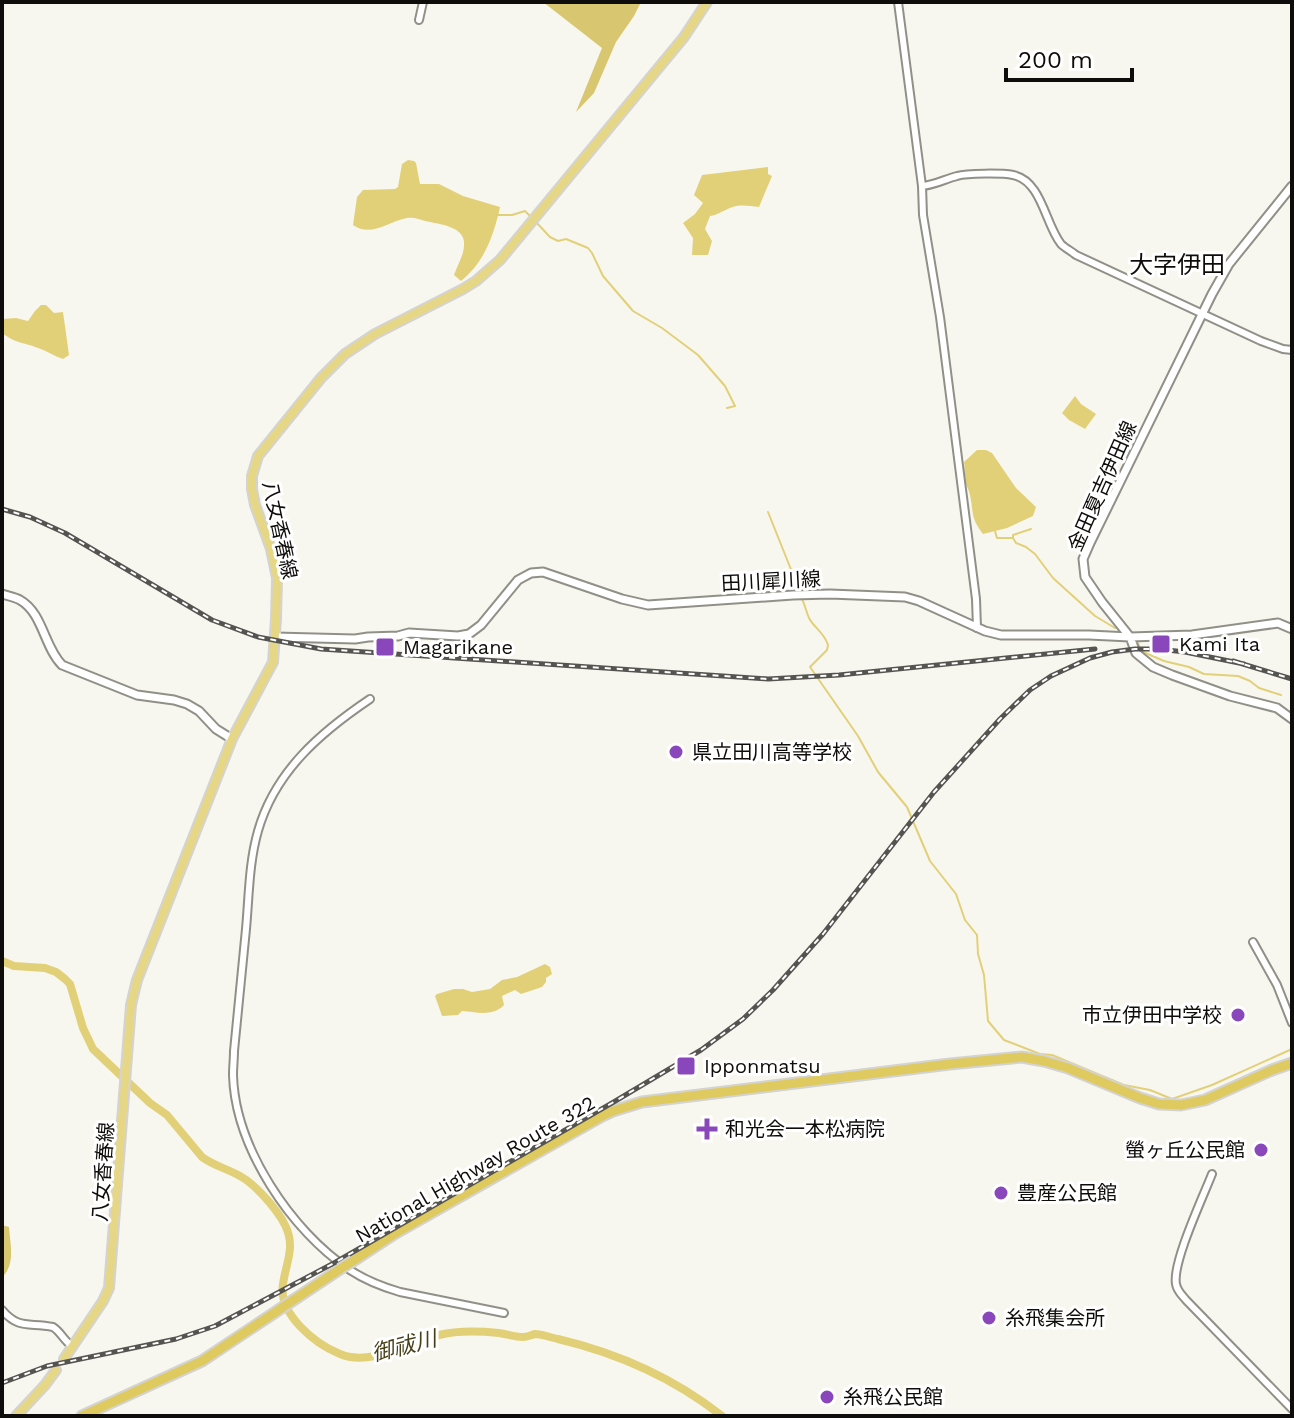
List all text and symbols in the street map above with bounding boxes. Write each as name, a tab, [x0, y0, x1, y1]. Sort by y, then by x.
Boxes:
scale bar	[1006, 32, 1132, 82]
text: 200 m	[1018, 46, 1093, 74]
district label: 大字伊田	[1129, 251, 1225, 279]
street label: 金田夏吉伊田線	[1063, 417, 1141, 555]
street label: 八女香春線	[258, 479, 302, 581]
street label: 田川犀川線	[720, 566, 822, 596]
place label: Kami Ita	[1179, 632, 1260, 656]
marker: Kami Ita	[1150, 633, 1172, 655]
place label: Magarikane	[403, 635, 513, 659]
marker: Magarikane	[374, 636, 396, 658]
place label: 県立田川高等学校	[692, 740, 852, 764]
marker: 県立田川高等学校	[667, 743, 685, 761]
place label: 市立伊田中学校	[1082, 1003, 1222, 1027]
marker: 市立伊田中学校	[1229, 1006, 1247, 1024]
place label: Ipponmatsu	[704, 1054, 821, 1078]
marker: Ipponmatsu	[675, 1055, 697, 1077]
street label: National Highway Route 322	[351, 1090, 599, 1248]
place label: 和光会一本松病院	[725, 1117, 885, 1141]
marker: 和光会一本松病院	[696, 1118, 718, 1140]
street label: 八女香春線	[88, 1121, 118, 1223]
place label: 螢ヶ丘公民館	[1125, 1138, 1245, 1162]
marker: 螢ヶ丘公民館	[1252, 1141, 1270, 1159]
place label: 豊産公民館	[1017, 1181, 1117, 1205]
marker: 豊産公民館	[992, 1184, 1010, 1202]
place label: 糸飛集会所	[1005, 1306, 1105, 1330]
marker: 糸飛集会所	[980, 1309, 998, 1327]
water label: 御祓川	[369, 1325, 441, 1366]
place label: 糸飛公民館	[843, 1385, 943, 1409]
marker: 糸飛公民館	[818, 1388, 836, 1406]

